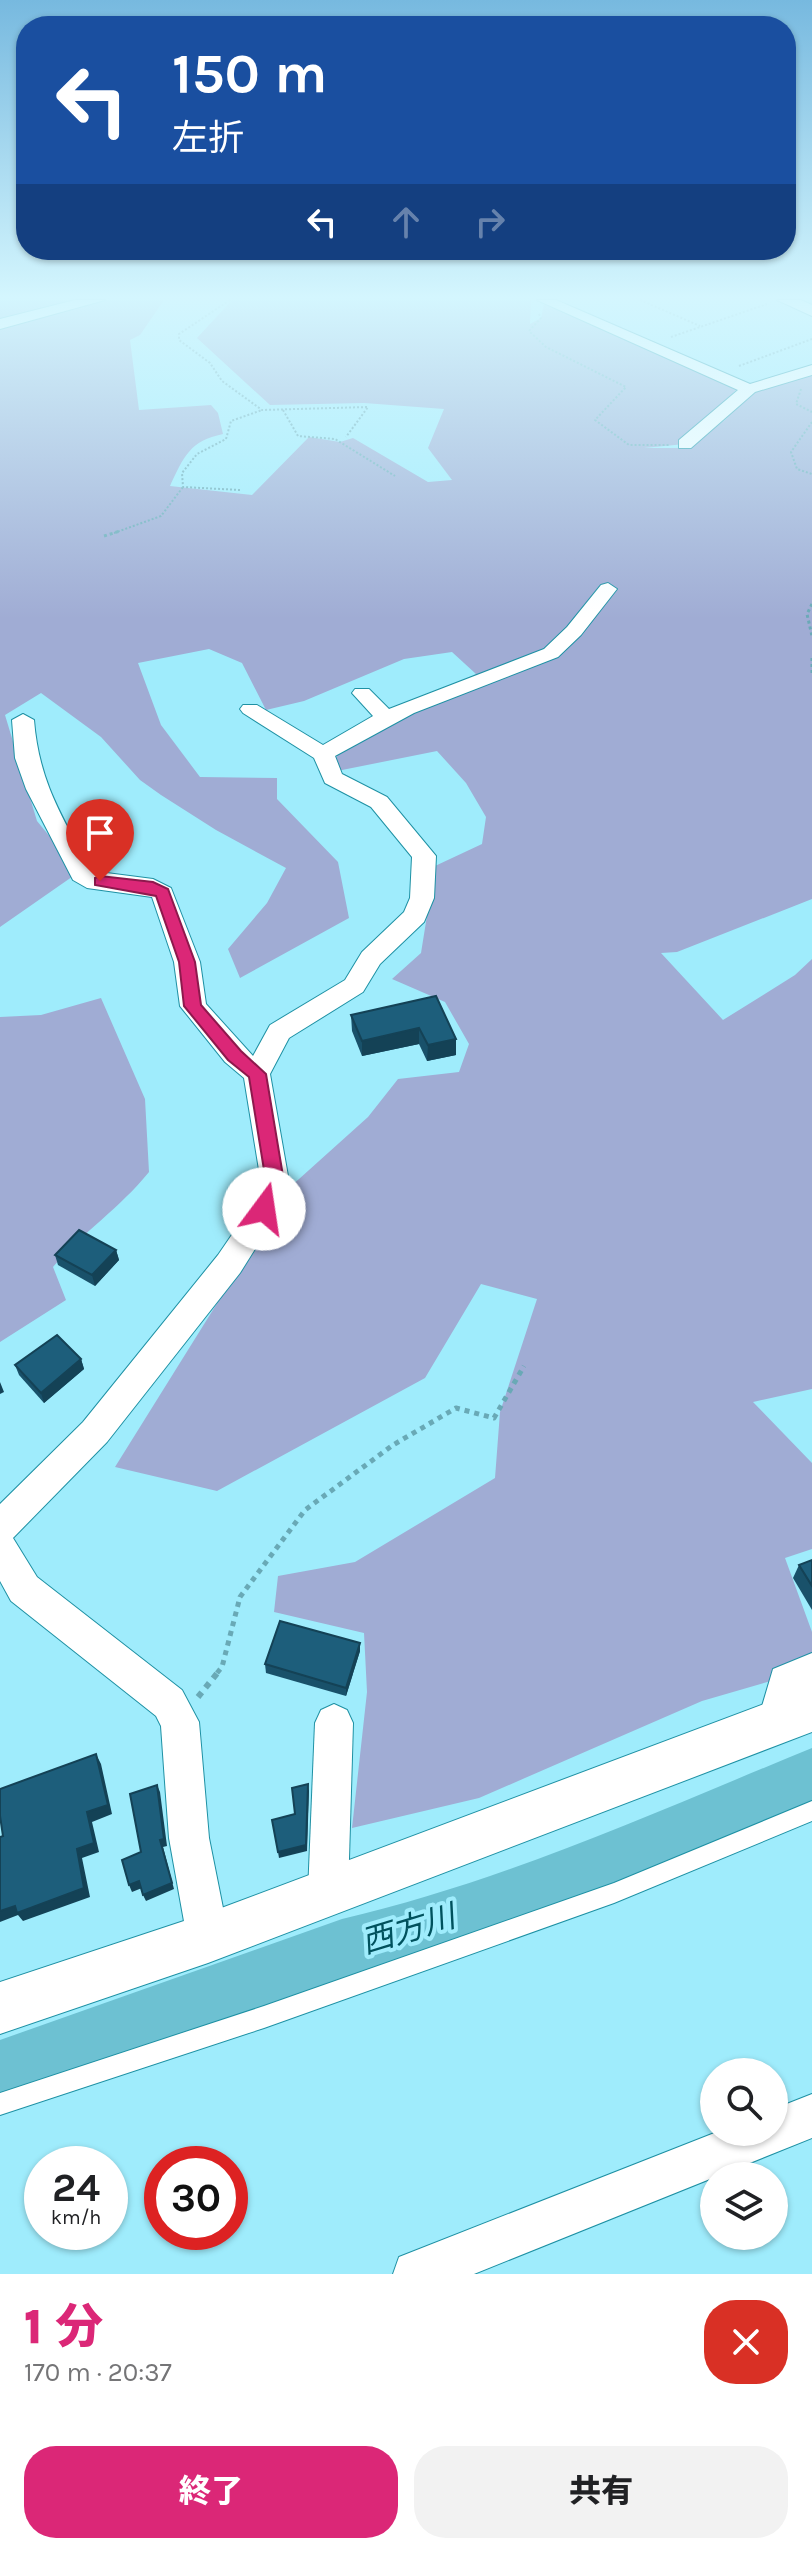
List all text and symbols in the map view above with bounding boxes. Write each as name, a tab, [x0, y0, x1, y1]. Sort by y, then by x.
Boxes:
text: 150 m	[172, 41, 327, 106]
icon: left	[40, 48, 144, 152]
text: 左折	[172, 117, 244, 159]
icon: left	[300, 200, 344, 244]
icon: ahead	[384, 200, 428, 244]
icon: right	[468, 200, 512, 244]
pin	[66, 799, 134, 881]
icon: arrive	[78, 811, 122, 855]
position arrow	[222, 1167, 306, 1251]
water label: 西方川	[357, 1897, 462, 1961]
map controls	[700, 2058, 788, 2250]
button: search	[700, 2058, 788, 2146]
speed limit sign: 30	[144, 2146, 248, 2250]
button: layers	[700, 2162, 788, 2250]
text: 24	[52, 2164, 100, 2211]
text: km/h	[51, 2206, 101, 2229]
text: 1 分	[24, 2299, 103, 2355]
button: close	[704, 2300, 788, 2384]
text: 170 m · 20:37	[24, 2357, 172, 2388]
button: 終了	[24, 2446, 398, 2538]
button: 共有	[414, 2446, 788, 2538]

